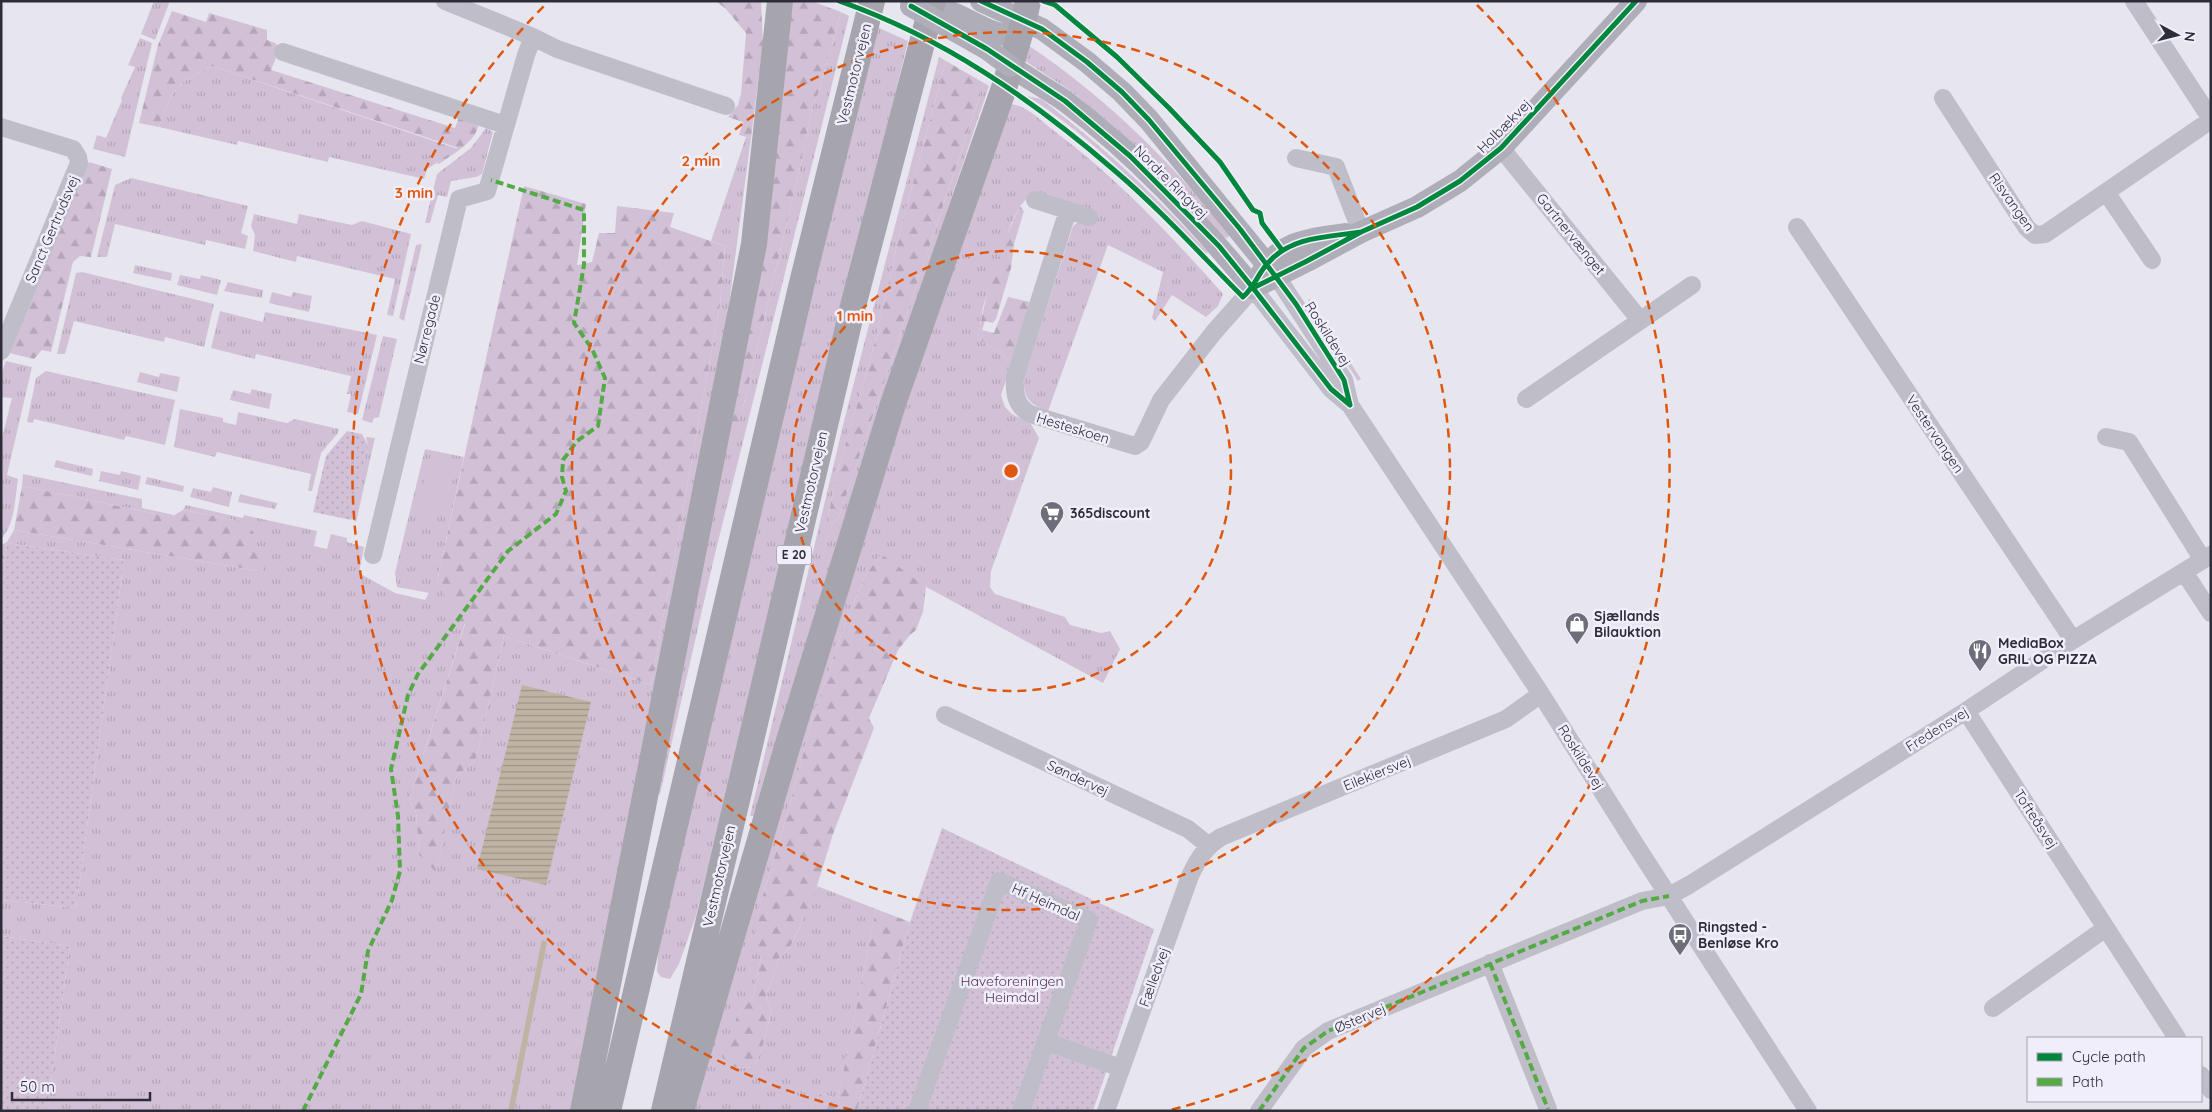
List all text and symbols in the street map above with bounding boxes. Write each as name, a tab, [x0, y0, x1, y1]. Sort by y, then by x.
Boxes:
north arrow	[2152, 10, 2202, 60]
street label: Vestmotorvejen	[833, 22, 875, 126]
text: N	[2180, 30, 2199, 43]
street label: Holbækvej	[1473, 95, 1535, 157]
street label: Nordre Ringvej	[1130, 141, 1212, 223]
text: 2 min	[681, 151, 721, 170]
street label: Risvangen	[1985, 169, 2039, 235]
street label: Sanct Gertrudsvej	[21, 172, 83, 286]
text: 3 min	[395, 183, 433, 202]
street label: Gartnervænget	[1533, 190, 1610, 279]
street label: Nørregade	[410, 293, 444, 365]
street label: Roskildevej	[1301, 298, 1355, 370]
text: 1 min	[837, 306, 873, 325]
street label: Vestervangen	[1902, 391, 1968, 477]
street label: Hesteskoen	[1034, 408, 1112, 448]
street label: Vestmotorvejen	[791, 429, 831, 535]
centre of rings	[1002, 462, 1020, 480]
supermarket icon: 365discount	[1039, 500, 1065, 534]
place label: 365discount	[1070, 504, 1151, 522]
road number: E 20	[776, 546, 812, 564]
place label: Sjællands Bilauktion	[1594, 607, 1661, 641]
shop icon: Sjællands Bilauktion	[1564, 611, 1590, 645]
place label: MediaBox GRIL OG PIZZA	[1998, 634, 2097, 668]
restaurant icon: MediaBox GRIL OG PIZZA	[1967, 638, 1993, 672]
street label: Fredensvej	[1902, 703, 1972, 755]
street label: Roskildevej	[1554, 721, 1608, 793]
street label: Eilekiersvej	[1341, 751, 1413, 795]
street label: Søndervej	[1044, 756, 1112, 800]
street label: Tofteåsvej	[2010, 786, 2062, 852]
street label: Vestmotorvejen	[699, 823, 739, 929]
street label: Hf Heimdal	[1009, 879, 1083, 925]
place label: Ringsted - Benløse Kro	[1698, 918, 1779, 952]
bus stop icon: Ringsted - Benløse Kro	[1667, 922, 1693, 956]
street label: Fælledvej	[1135, 945, 1173, 1009]
park label: Haveforeningen Heimdal	[960, 972, 1064, 1006]
street label: Østervej	[1331, 999, 1389, 1037]
legend	[2027, 1037, 2202, 1102]
text: Cycle path	[2072, 1047, 2146, 1066]
scale bar	[12, 1070, 150, 1102]
text: Path	[2072, 1072, 2104, 1091]
text: 50 m	[20, 1077, 55, 1096]

